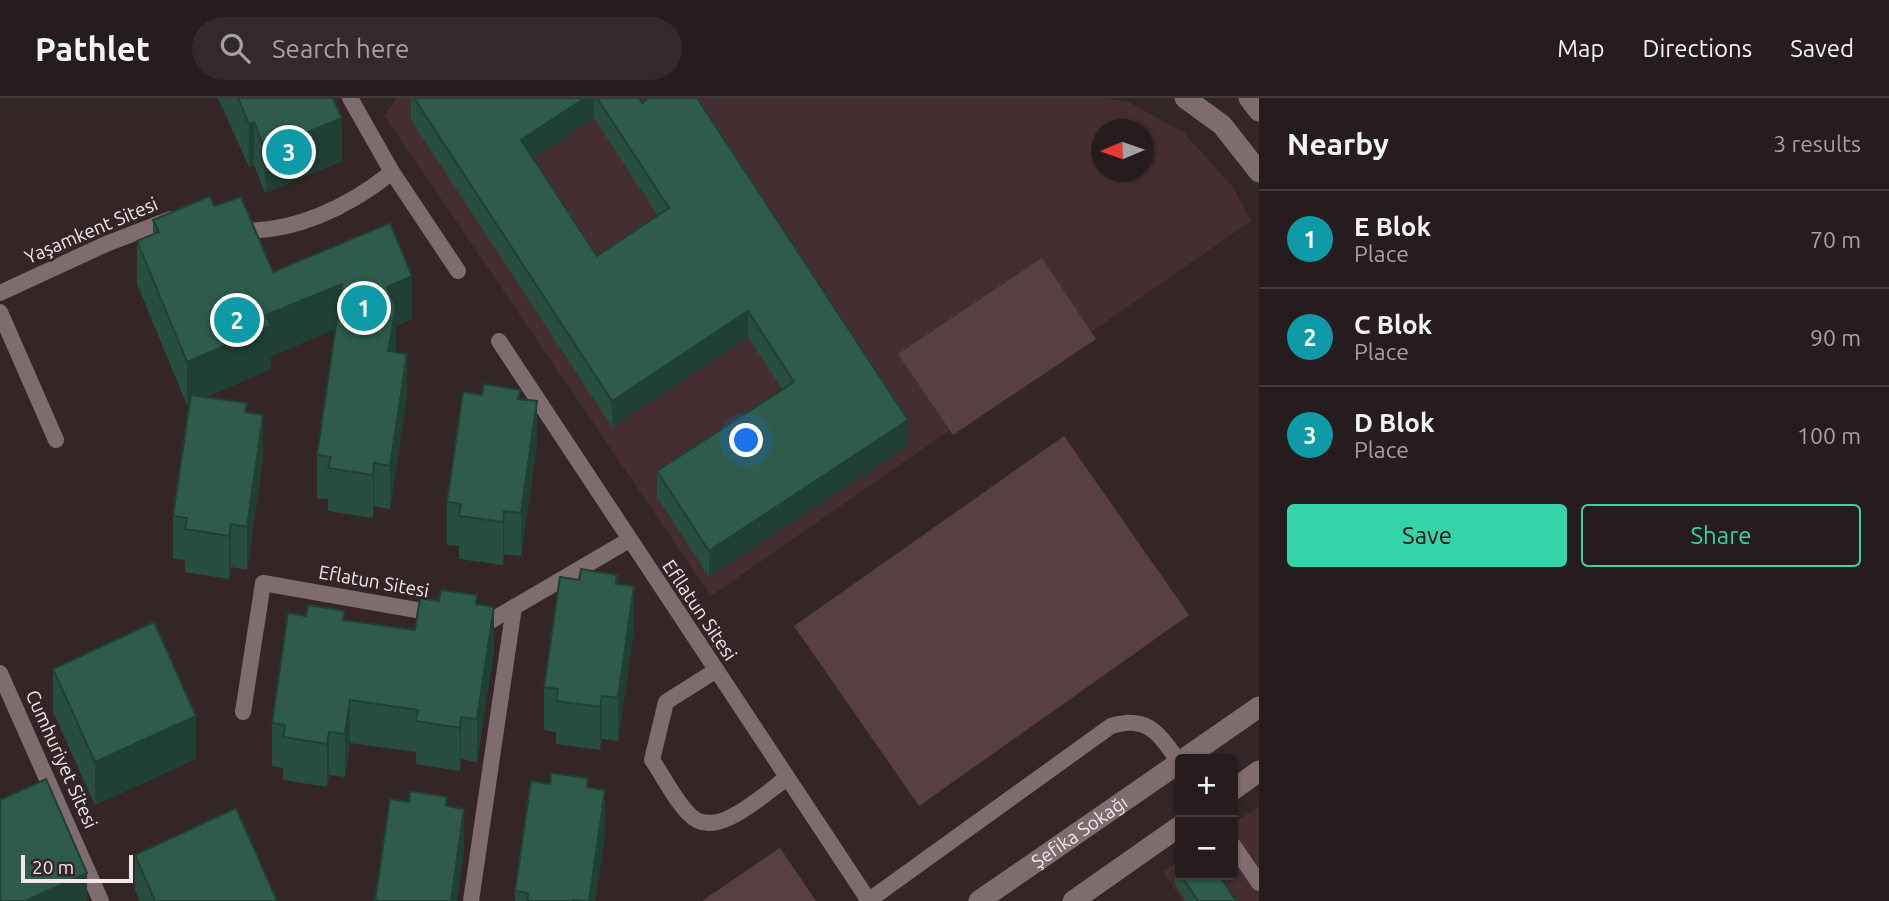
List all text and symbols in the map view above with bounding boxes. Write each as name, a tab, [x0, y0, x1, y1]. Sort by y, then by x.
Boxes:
search box	[192, 17, 682, 80]
icon: search	[216, 29, 254, 67]
text: Pathlet	[35, 30, 150, 67]
text: Search here	[272, 34, 409, 63]
text: Map	[1557, 35, 1604, 62]
text: Directions	[1642, 35, 1752, 62]
text: Saved	[1790, 35, 1854, 62]
north arrow	[1091, 119, 1154, 182]
pin: 3	[266, 126, 312, 178]
text: Nearby	[1287, 127, 1389, 161]
text: 3 results	[1773, 131, 1861, 156]
street label: Yaşamkent Sitesi	[21, 192, 161, 268]
text: E Blok	[1354, 212, 1431, 241]
text: 1	[1304, 227, 1316, 252]
text: 70 m	[1810, 227, 1861, 252]
text: Place	[1354, 241, 1409, 266]
pin: 1	[341, 282, 387, 334]
pin: 2	[214, 294, 260, 346]
text: C Blok	[1354, 310, 1432, 339]
text: 2	[1304, 325, 1316, 350]
text: 90 m	[1810, 325, 1861, 350]
text: Place	[1354, 339, 1409, 364]
text: D Blok	[1354, 408, 1434, 437]
your location	[729, 423, 763, 457]
text: 3	[1304, 423, 1316, 448]
text: 100 m	[1797, 423, 1861, 448]
text: Place	[1354, 437, 1409, 462]
button: Save	[1287, 504, 1567, 567]
button: Share	[1581, 504, 1861, 567]
street label: Efllatun Sitesi	[658, 556, 742, 664]
street label: Eflatun Sitesi	[317, 560, 431, 602]
street label: Cumhuriyet Sitesi	[22, 686, 102, 832]
map controls	[1175, 754, 1238, 880]
button: +	[1175, 754, 1238, 817]
street label: Şefika Sokağı	[1027, 791, 1132, 873]
button: −	[1175, 817, 1238, 880]
scale bar	[21, 852, 133, 884]
text: 20 m	[32, 856, 74, 878]

